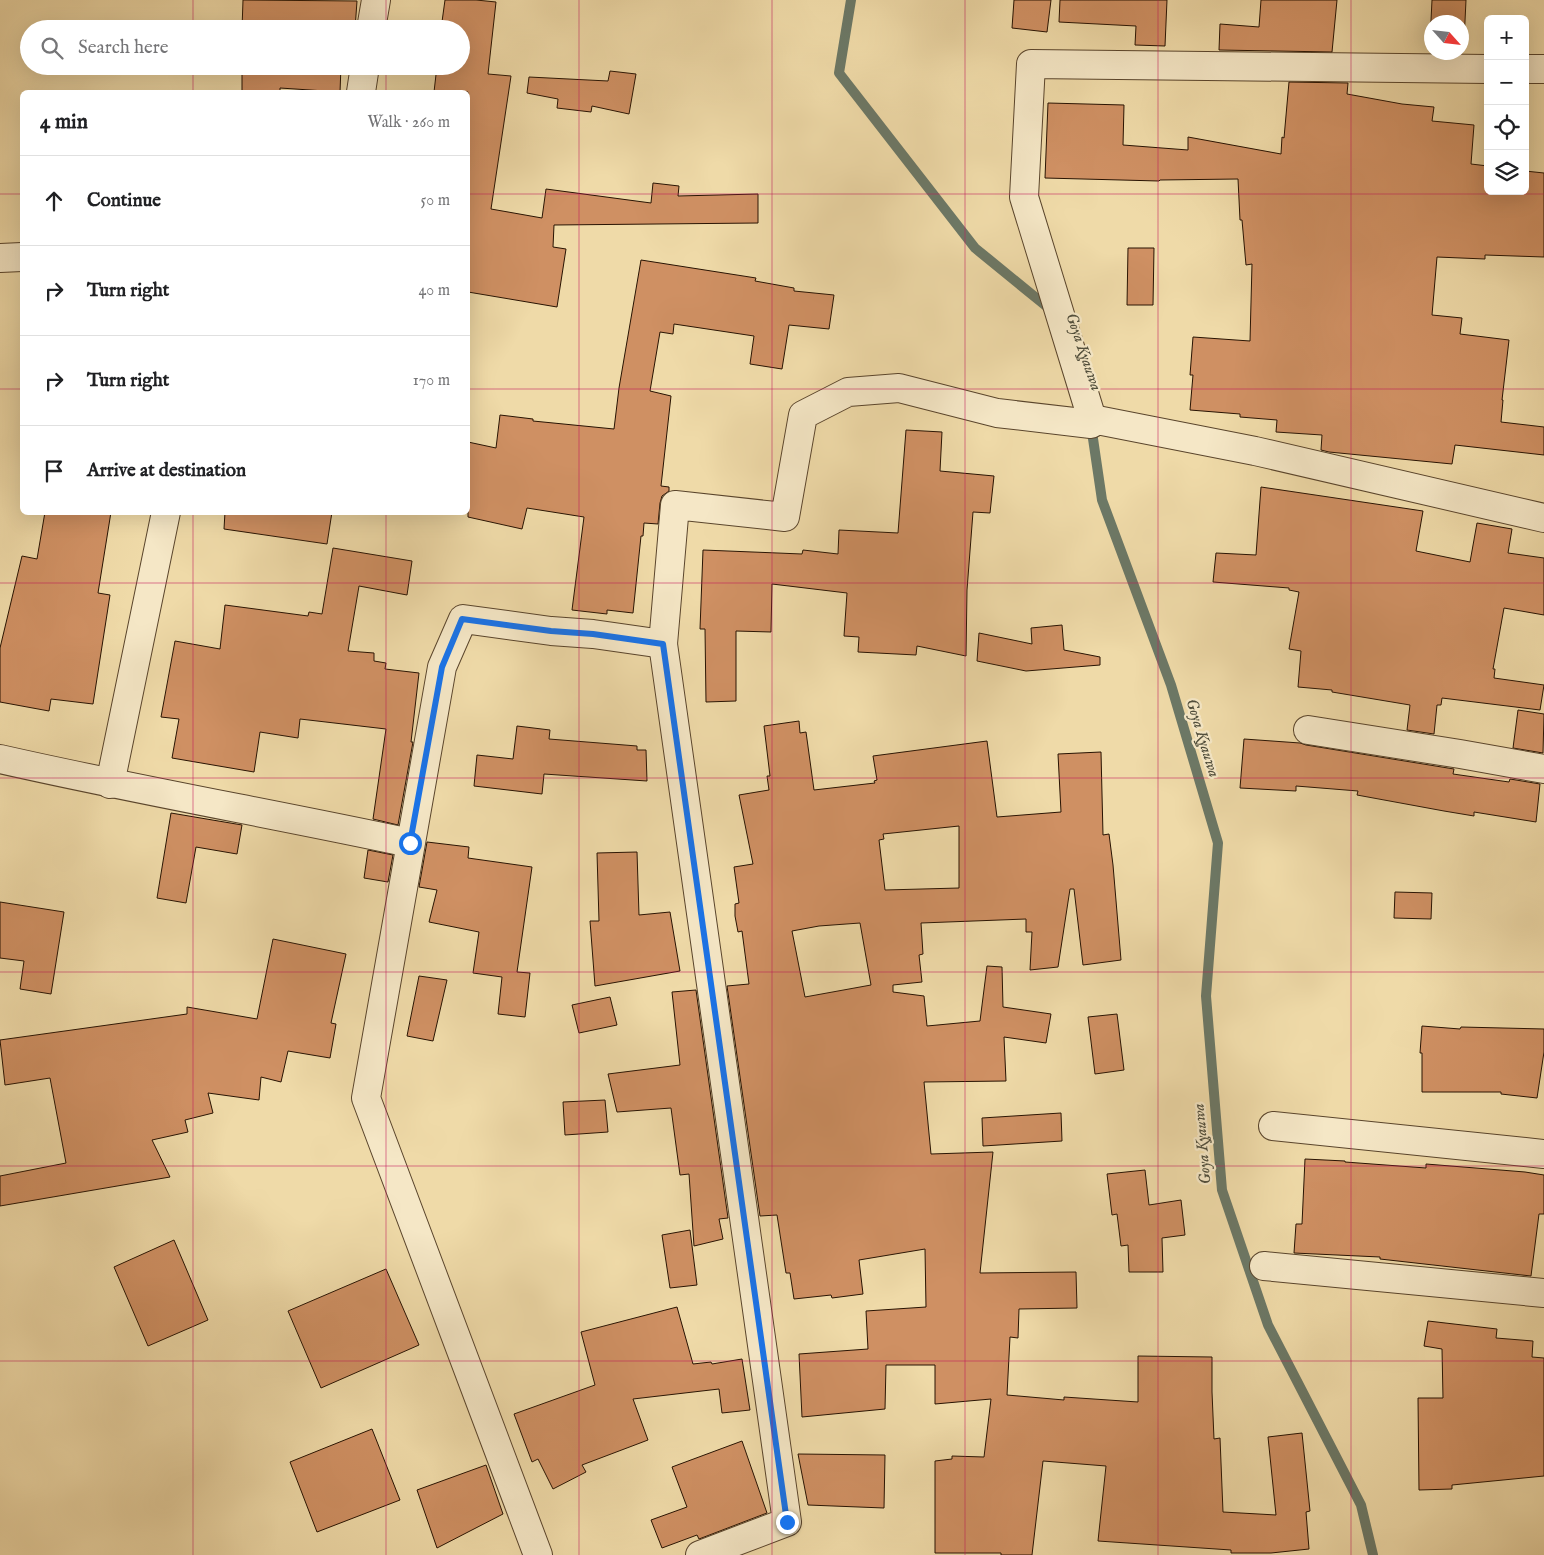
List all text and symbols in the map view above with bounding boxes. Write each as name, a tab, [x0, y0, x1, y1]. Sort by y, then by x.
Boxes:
north arrow	[1424, 15, 1469, 60]
map controls	[1484, 15, 1529, 195]
button: +	[1484, 15, 1529, 60]
search box	[20, 20, 470, 75]
icon: search	[38, 34, 66, 62]
text: Search here	[78, 36, 169, 60]
button: −	[1484, 60, 1529, 105]
button: locate	[1484, 105, 1529, 150]
text: 4 min	[40, 109, 88, 136]
text: Walk · 260 m	[367, 113, 450, 133]
button: layers	[1484, 150, 1529, 195]
icon: ahead	[40, 187, 68, 215]
text: Continue	[87, 189, 161, 213]
text: 50 m	[421, 191, 450, 211]
icon: right	[40, 277, 68, 305]
text: Turn right	[87, 279, 169, 303]
text: 40 m	[418, 281, 450, 301]
water label: Goya Kyauwa	[1060, 310, 1106, 394]
icon: right	[40, 367, 68, 395]
text: Turn right	[87, 369, 169, 393]
text: 170 m	[413, 371, 450, 391]
icon: arrive	[40, 457, 68, 485]
text: Arrive at destination	[87, 459, 246, 483]
water label: Goya Kyauwa	[1181, 696, 1223, 780]
route start	[399, 832, 422, 855]
water label: Goya Kyauwa	[1190, 1103, 1216, 1185]
route end	[776, 1511, 799, 1534]

